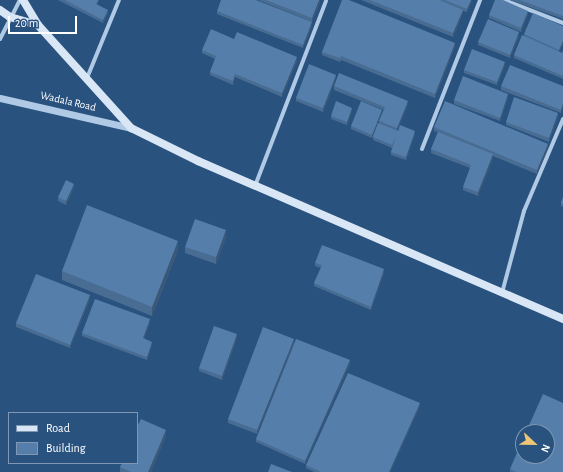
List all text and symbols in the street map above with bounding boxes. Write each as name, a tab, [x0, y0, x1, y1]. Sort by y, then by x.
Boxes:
scale bar	[10, 8, 79, 34]
text: 20 m	[15, 17, 38, 29]
street label: Wadala Road	[39, 89, 97, 115]
legend	[8, 412, 138, 464]
text: Road	[46, 422, 70, 434]
north arrow	[515, 424, 555, 464]
text: Building	[46, 442, 86, 454]
text: N	[539, 443, 552, 454]

